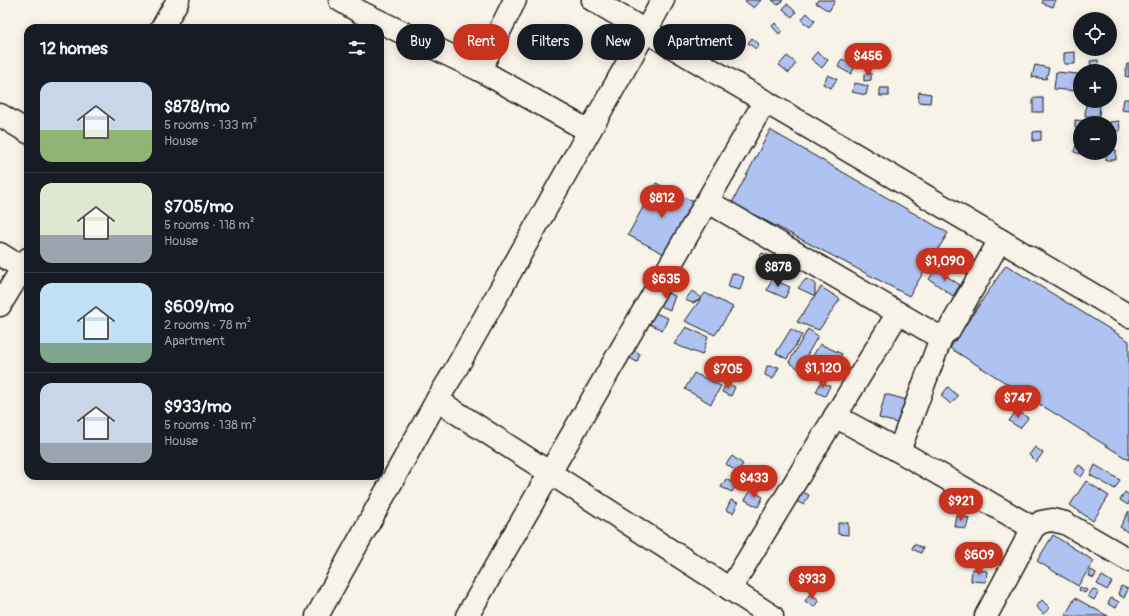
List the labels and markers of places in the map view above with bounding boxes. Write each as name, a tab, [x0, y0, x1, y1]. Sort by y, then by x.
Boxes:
pin: $456	[844, 43, 892, 77]
pin: $812	[638, 185, 686, 219]
pin: $1,090	[912, 248, 978, 282]
pin: $878	[754, 254, 802, 288]
pin: $635	[642, 266, 690, 300]
pin: $1,120	[790, 355, 856, 389]
pin: $705	[704, 356, 752, 390]
pin: $747	[994, 385, 1042, 419]
pin: $433	[730, 465, 778, 499]
pin: $921	[937, 488, 985, 522]
pin: $609	[955, 542, 1003, 576]
pin: $933	[788, 566, 836, 600]

